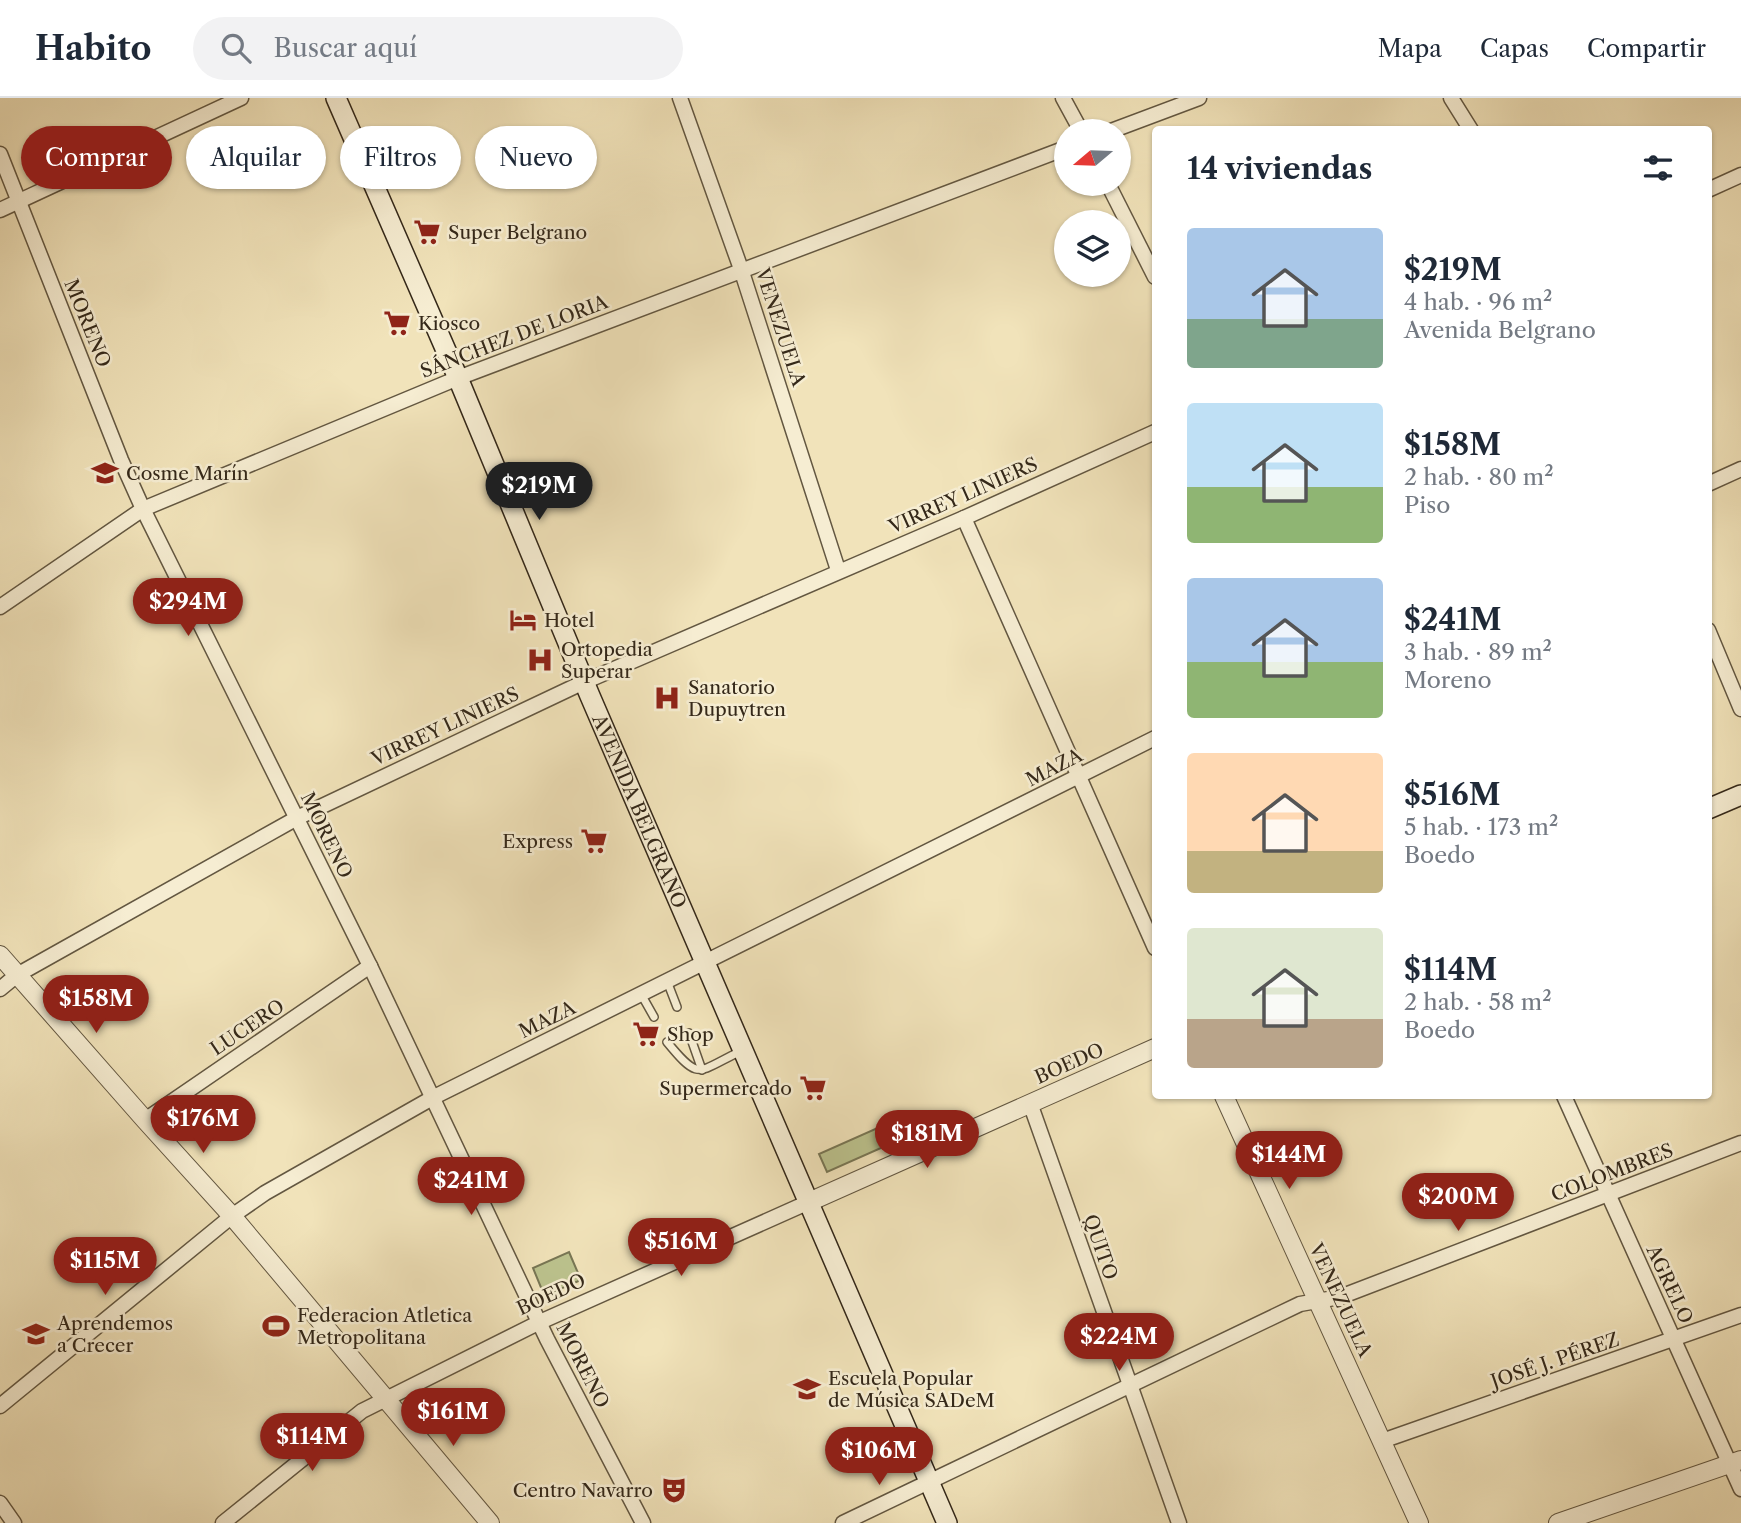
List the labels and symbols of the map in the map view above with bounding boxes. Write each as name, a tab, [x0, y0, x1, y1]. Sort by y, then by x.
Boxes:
north arrow	[1054, 119, 1130, 196]
supermarket icon: Super Belgrano	[412, 217, 442, 247]
place label: Super Belgrano	[448, 221, 587, 244]
street label: VENEZUELA	[750, 264, 811, 390]
street label: MORENO	[59, 276, 116, 371]
street label: SÁNCHEZ DE LORIA	[417, 290, 612, 383]
supermarket icon: Kiosco	[382, 308, 412, 338]
place label: Kiosco	[418, 312, 480, 335]
street label: VIRREY LINIERS	[884, 452, 1041, 539]
school or university icon: Cosme Marín	[90, 458, 120, 488]
place label: Cosme Marín	[126, 462, 249, 485]
pin: $219M	[490, 462, 588, 522]
pin: $294M	[139, 578, 237, 638]
hotel icon: Hotel	[508, 605, 538, 635]
place label: Hotel	[544, 609, 595, 632]
place label: Ortopedia Superar	[561, 638, 653, 683]
hospital icon: Ortopedia Superar	[525, 645, 555, 675]
place label: Sanatorio Dupuytren	[688, 676, 786, 721]
street label: VIRREY LINIERS	[367, 682, 523, 771]
hospital icon: Sanatorio Dupuytren	[652, 683, 682, 713]
street label: AVENIDA BELGRANO	[587, 710, 691, 912]
street label: MAZA	[1022, 743, 1087, 791]
street label: MORENO	[296, 788, 357, 882]
supermarket icon: Express	[579, 826, 609, 856]
place label: Express	[502, 830, 573, 853]
pin: $158M	[47, 976, 145, 1035]
street label: LUCERO	[206, 994, 289, 1060]
street label: MAZA	[515, 996, 580, 1043]
supermarket icon: Shop	[631, 1019, 661, 1049]
place label: Shop	[667, 1023, 714, 1046]
street label: BOEDO	[1031, 1038, 1107, 1089]
supermarket icon: Supermercado	[798, 1073, 828, 1103]
place label: Supermercado	[659, 1077, 792, 1100]
pin: $176M	[154, 1096, 252, 1155]
pin: $181M	[878, 1110, 976, 1170]
pin: $144M	[1240, 1132, 1338, 1191]
street label: COLOMBRES	[1548, 1139, 1677, 1206]
pin: $241M	[422, 1158, 520, 1217]
pin: $200M	[1409, 1174, 1507, 1233]
street label: QUITO	[1079, 1212, 1122, 1283]
pin: $516M	[632, 1218, 730, 1278]
pin: $115M	[56, 1238, 154, 1297]
street label: VENEZUELA	[1304, 1239, 1377, 1362]
street label: AGRELO	[1641, 1240, 1698, 1327]
street label: BOEDO	[513, 1269, 589, 1320]
place label: Federacion Atletica Metropolitana	[297, 1304, 472, 1349]
sports icon: Federacion Atletica Metropolitana	[261, 1311, 291, 1341]
place label: Aprendemos a Crecer	[56, 1312, 173, 1357]
pin: $224M	[1070, 1314, 1168, 1373]
school or university icon: Aprendemos a Crecer	[21, 1319, 51, 1349]
street label: MORENO	[551, 1319, 614, 1412]
street label: JOSÉ J. PÉREZ	[1485, 1328, 1622, 1394]
place label: Escuela Popular de Música SADeM	[828, 1367, 995, 1412]
school or university icon: Escuela Popular de Música SADeM	[792, 1374, 822, 1404]
pin: $161M	[404, 1388, 502, 1448]
pin: $114M	[263, 1414, 361, 1473]
pin: $106M	[830, 1428, 928, 1487]
theatre icon: Centro Navarro	[659, 1475, 689, 1505]
place label: Centro Navarro	[513, 1479, 653, 1502]

